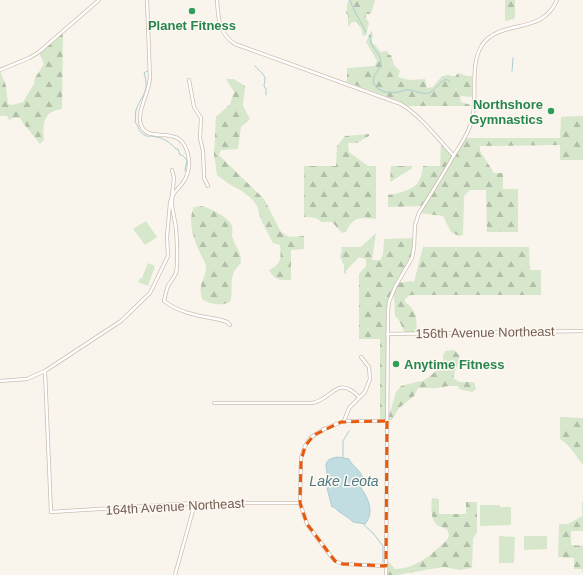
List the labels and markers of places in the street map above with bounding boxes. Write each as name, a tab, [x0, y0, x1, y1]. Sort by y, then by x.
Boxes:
marker: Planet Fitness	[187, 6, 197, 16]
place label: Planet Fitness	[148, 18, 236, 33]
place label: Northshore Gymnastics	[469, 97, 543, 127]
marker: Northshore Gymnastics	[546, 106, 556, 116]
place label: Anytime Fitness	[404, 357, 504, 372]
marker: Anytime Fitness	[391, 359, 401, 369]

